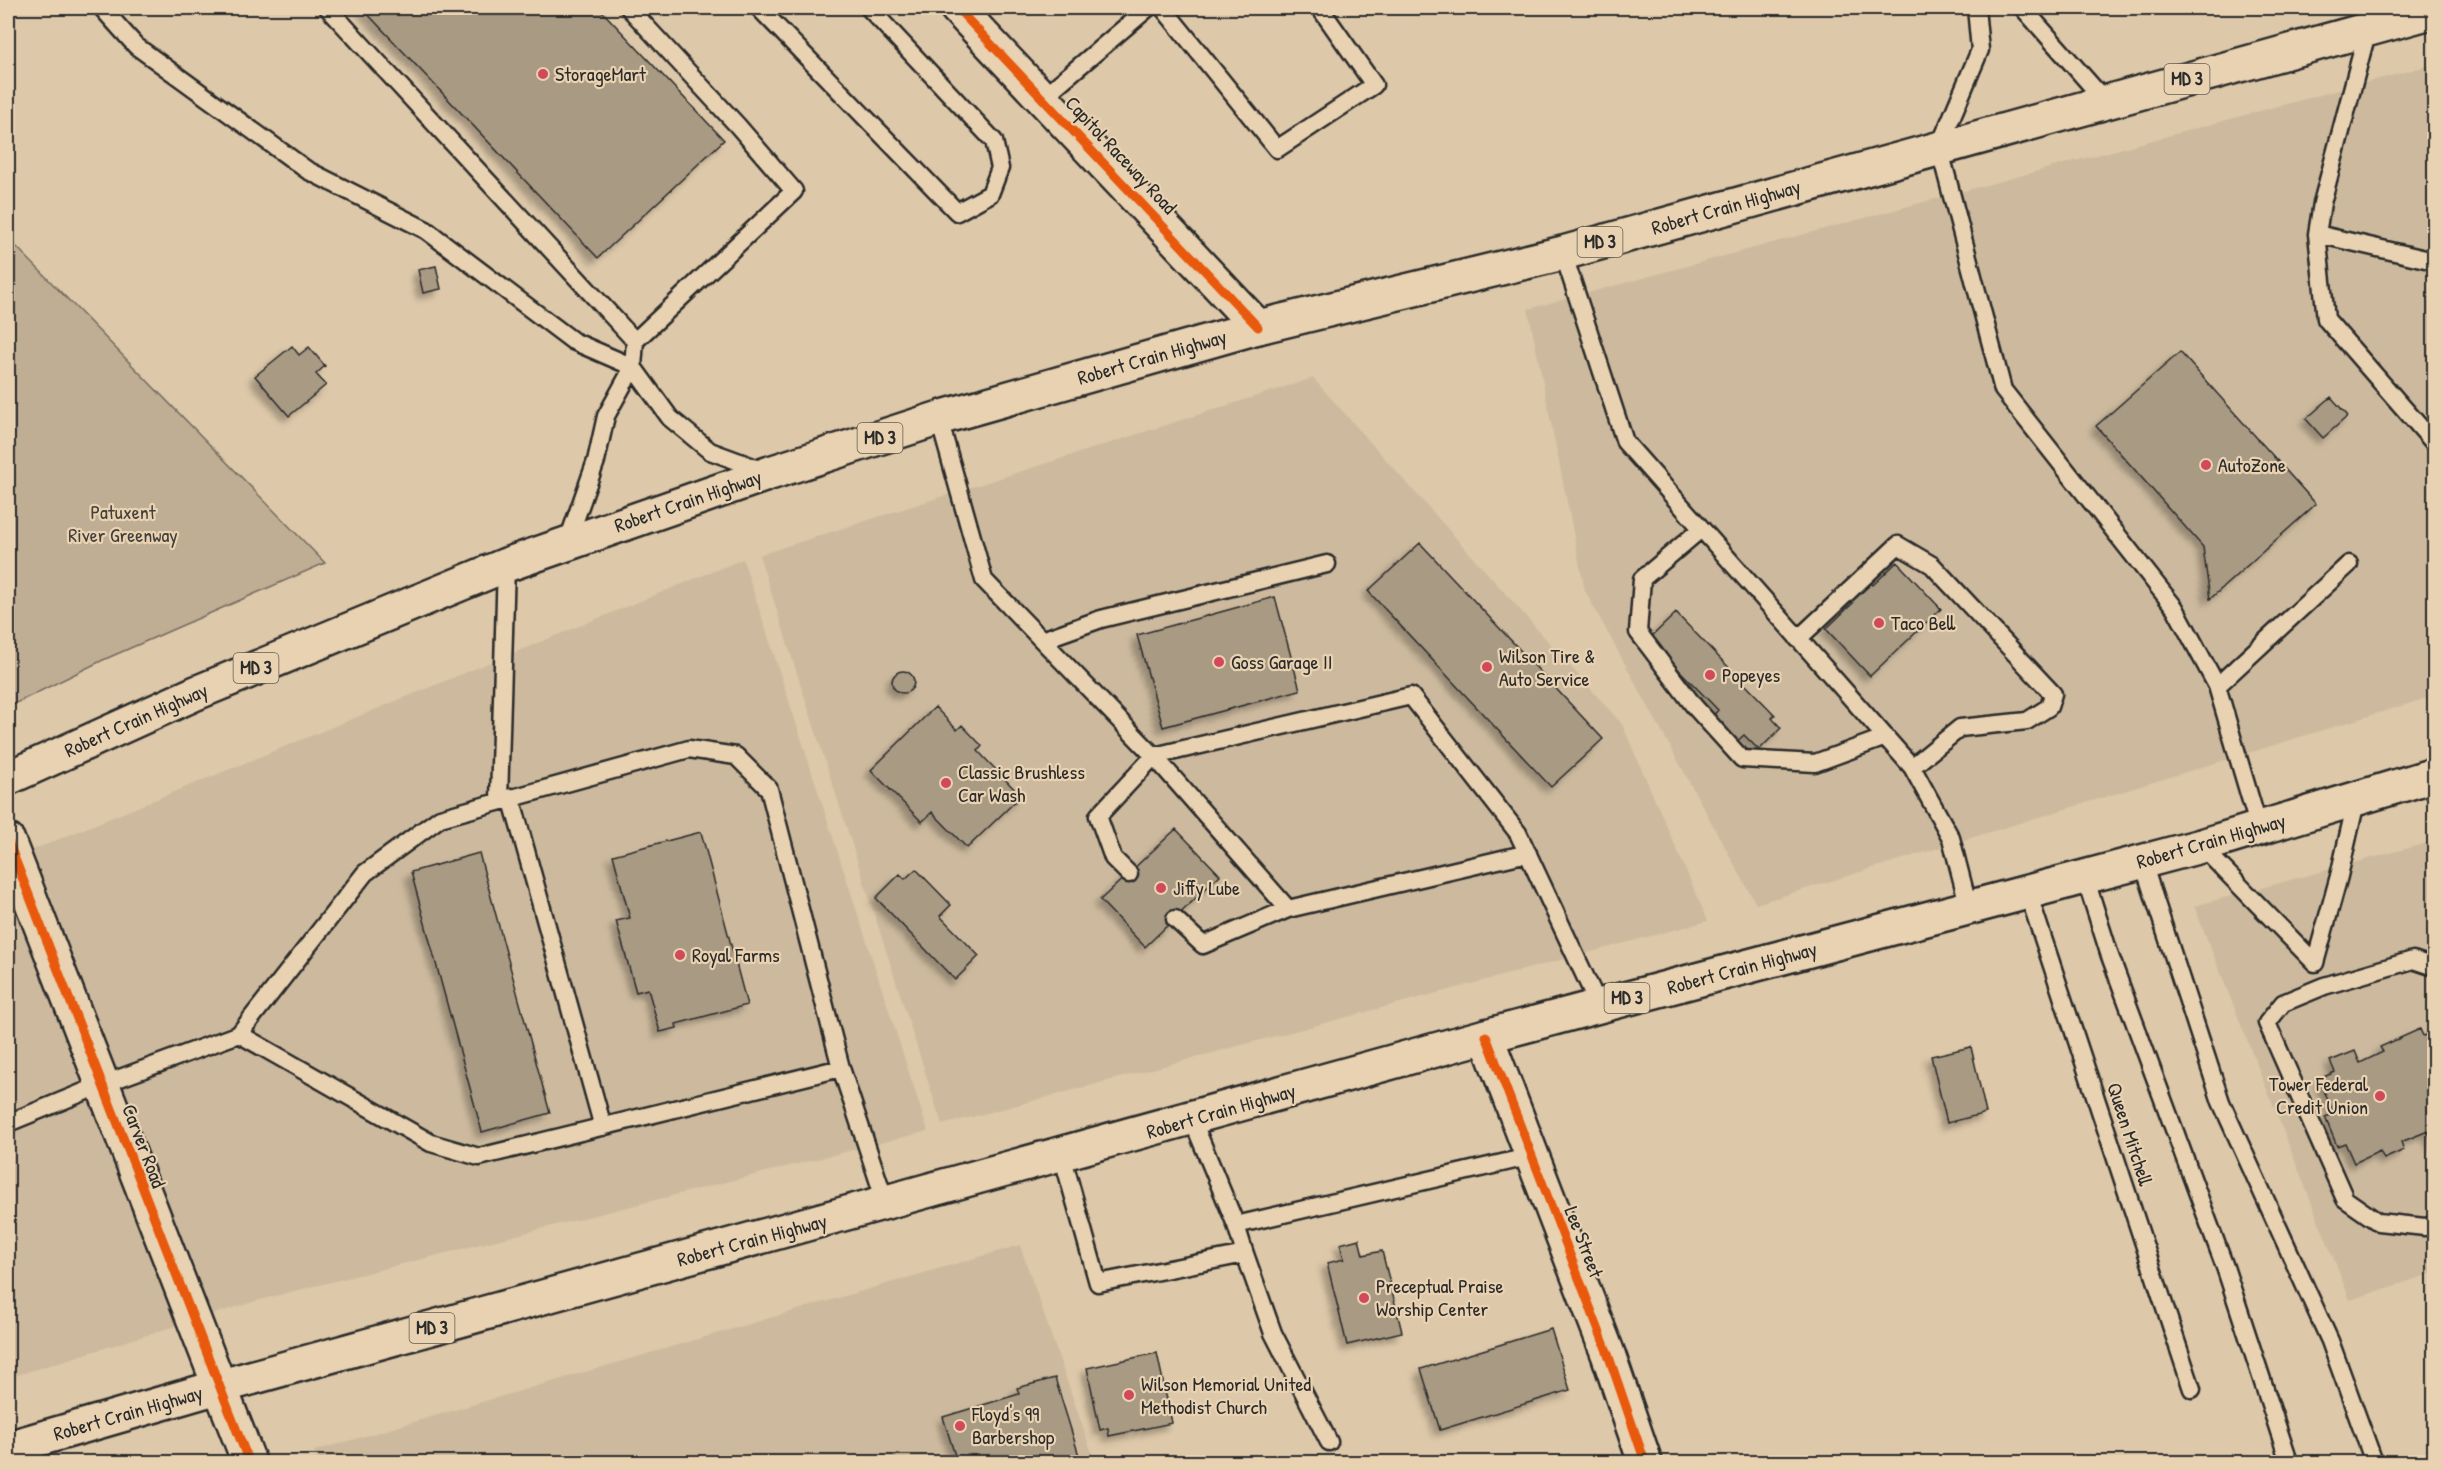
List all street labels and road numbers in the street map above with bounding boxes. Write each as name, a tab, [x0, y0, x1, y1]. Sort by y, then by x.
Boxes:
road number: MD 3	[2164, 64, 2210, 94]
street label: Capitol Raceway Road	[1060, 90, 1183, 220]
street label: Robert Crain Highway	[1648, 172, 1804, 241]
road number: MD 3	[1578, 227, 1622, 257]
street label: Robert Crain Highway	[1074, 322, 1230, 391]
road number: MD 3	[858, 423, 902, 453]
street label: Robert Crain Highway	[611, 463, 765, 538]
road number: MD 3	[234, 653, 278, 683]
street label: Robert Crain Highway	[60, 676, 212, 763]
street label: Robert Crain Highway	[2133, 806, 2289, 875]
street label: Robert Crain Highway	[1664, 935, 1820, 1000]
road number: MD 3	[1604, 983, 1650, 1013]
street label: Robert Crain Highway	[1143, 1076, 1299, 1145]
street label: Queen Mitchell	[2101, 1079, 2160, 1189]
street label: Carver Road	[116, 1100, 173, 1192]
street label: Lee Street	[1559, 1202, 1611, 1282]
street label: Robert Crain Highway	[674, 1207, 830, 1272]
road number: MD 3	[410, 1313, 454, 1343]
street label: Robert Crain Highway	[50, 1378, 206, 1447]

